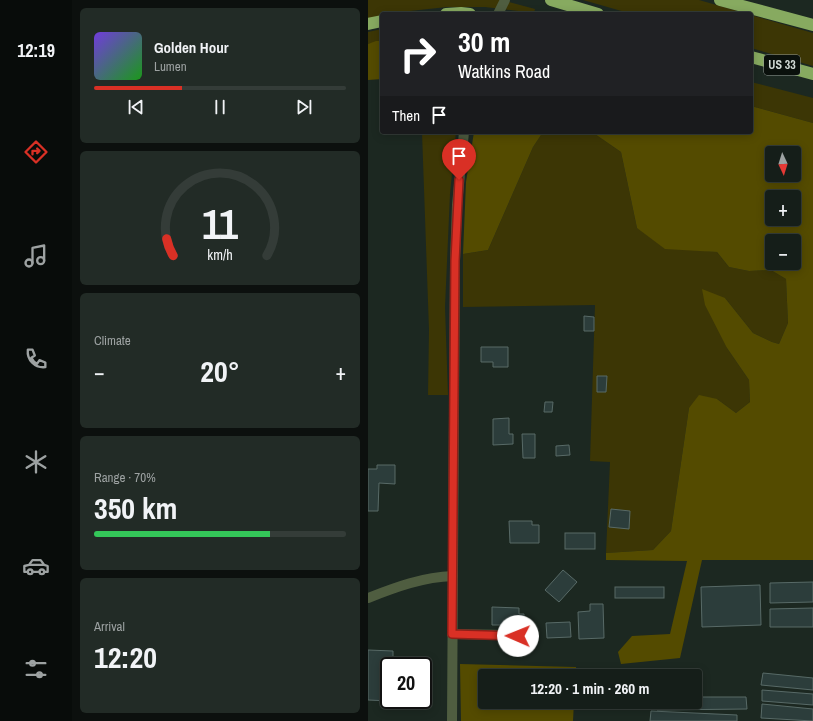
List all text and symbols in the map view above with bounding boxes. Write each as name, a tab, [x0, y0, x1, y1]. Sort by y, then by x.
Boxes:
text: 30 m	[458, 23, 510, 61]
icon: right	[392, 28, 444, 80]
text: Golden Hour	[154, 37, 229, 58]
text: 12:19	[17, 38, 55, 63]
road number: US 33	[764, 55, 800, 75]
text: Lumen	[154, 58, 187, 75]
text: Watkins Road	[458, 59, 550, 84]
icon: previous	[125, 96, 147, 118]
icon: pause	[209, 96, 231, 118]
icon: next	[293, 96, 315, 118]
icon: arrive	[428, 104, 450, 126]
text: Then	[392, 105, 420, 126]
icon: directions	[22, 138, 50, 166]
pin	[442, 139, 476, 180]
icon: arrive	[448, 145, 470, 167]
north arrow	[765, 146, 801, 182]
map controls	[765, 146, 801, 270]
button: +	[765, 190, 801, 226]
text: 11	[202, 196, 238, 252]
button: −	[765, 234, 801, 270]
icon: music	[22, 242, 50, 270]
text: km/h	[207, 244, 233, 263]
text: Climate	[94, 332, 131, 349]
icon: phone	[22, 345, 50, 373]
text: 20°	[200, 351, 240, 391]
text: −	[94, 357, 105, 387]
text: +	[335, 357, 346, 387]
icon: climate	[22, 448, 50, 476]
text: Range · 70%	[94, 469, 156, 486]
text: 350 km	[94, 488, 177, 528]
icon: car	[22, 552, 50, 580]
position arrow	[497, 615, 539, 657]
text: Arrival	[94, 618, 125, 635]
text: 12:20	[94, 637, 157, 677]
icon: filters	[22, 655, 50, 683]
speed limit sign: 20	[380, 657, 432, 709]
text: 12:20 · 1 min · 260 m	[531, 678, 649, 699]

